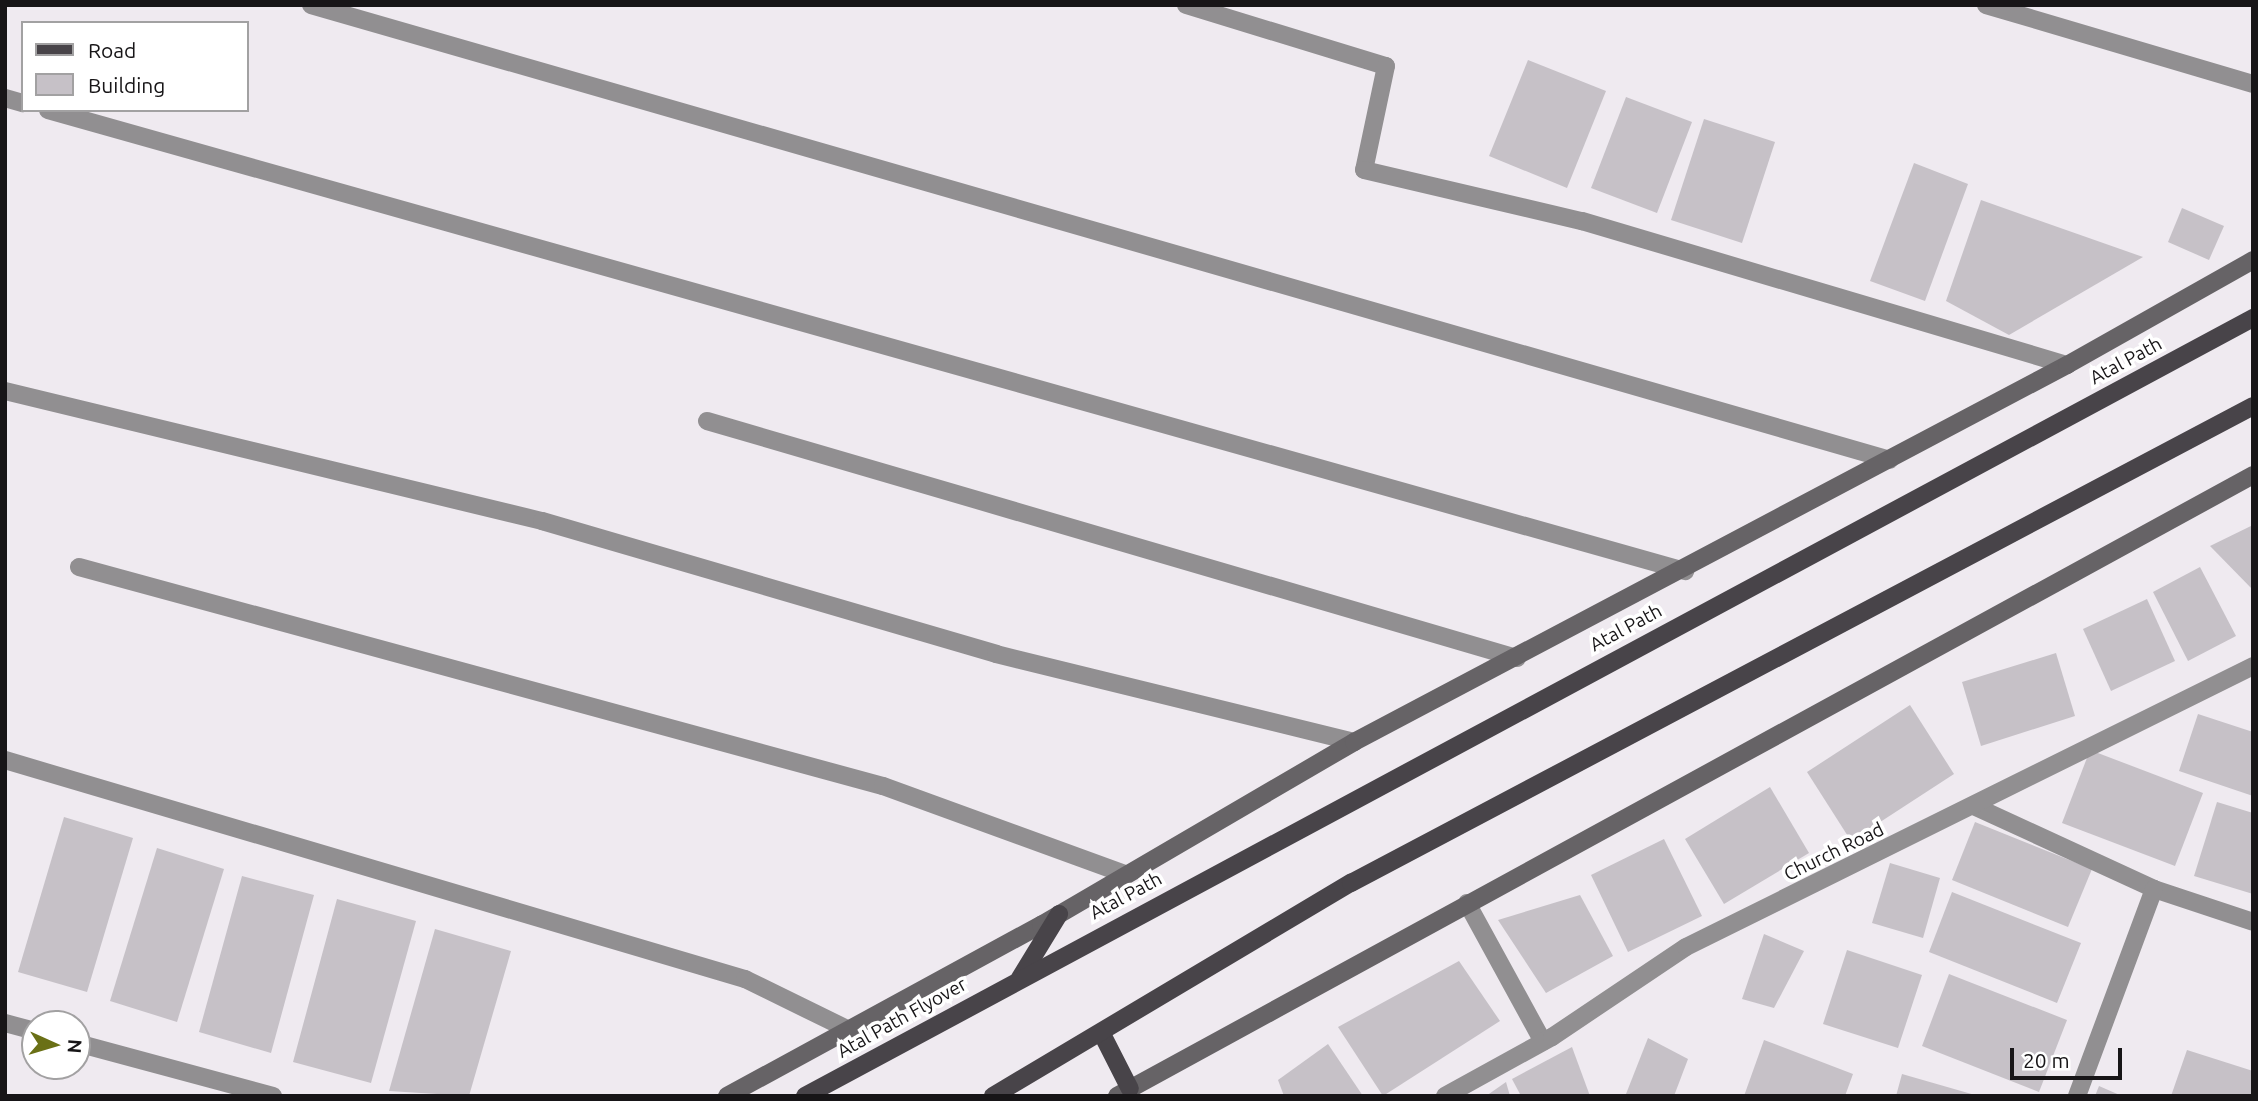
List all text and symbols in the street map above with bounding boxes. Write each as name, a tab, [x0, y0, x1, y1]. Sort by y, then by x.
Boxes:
legend	[21, 21, 248, 112]
text: Road	[88, 38, 136, 62]
text: Building	[88, 73, 165, 97]
street label: Atal Path	[2086, 333, 2166, 389]
street label: Atal Path	[1586, 600, 1666, 656]
street label: Church Road	[1780, 818, 1888, 886]
street label: Atal Path	[1086, 868, 1166, 924]
street label: Atal Path Flyover	[833, 973, 971, 1063]
north arrow	[21, 1010, 91, 1080]
scale bar	[2013, 1034, 2125, 1078]
text: N	[63, 1038, 86, 1054]
text: 20 m	[2023, 1048, 2070, 1072]

